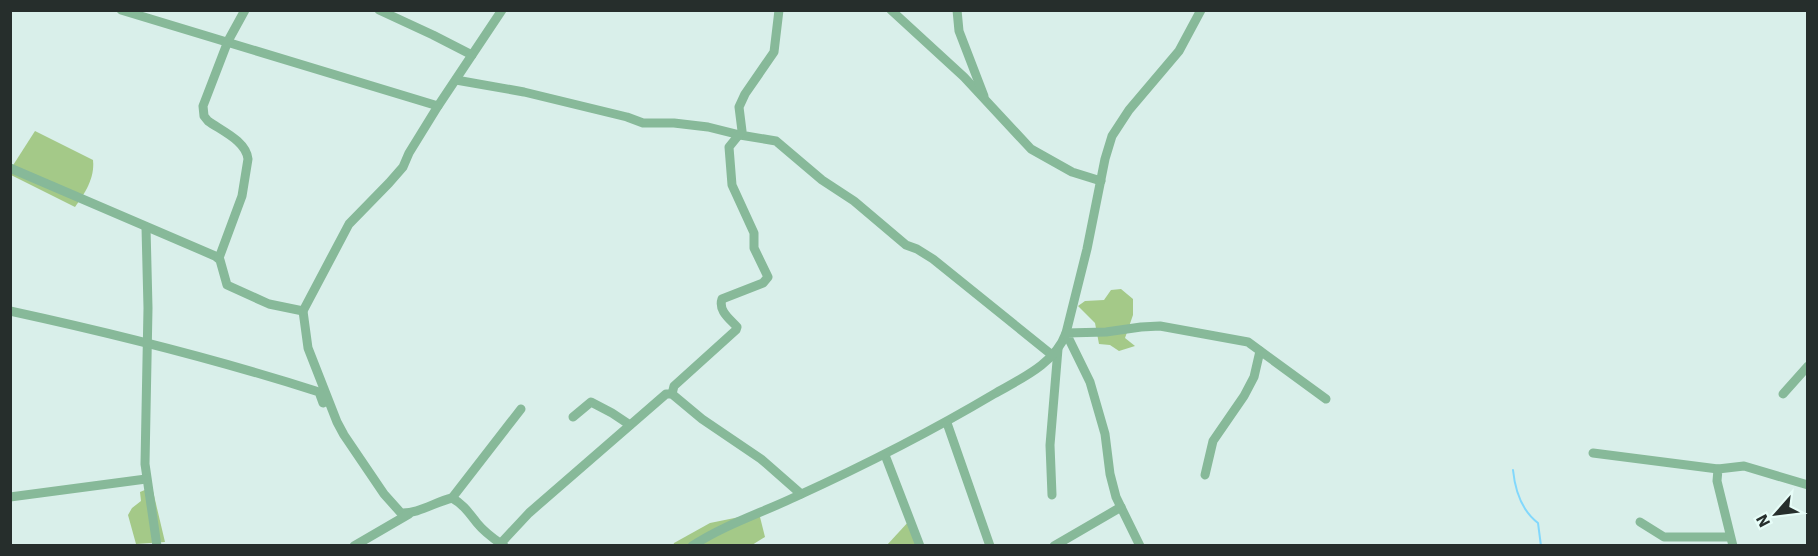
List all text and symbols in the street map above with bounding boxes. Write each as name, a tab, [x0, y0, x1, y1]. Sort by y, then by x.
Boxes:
north arrow	[1746, 484, 1806, 544]
text: N	[1751, 511, 1774, 531]

